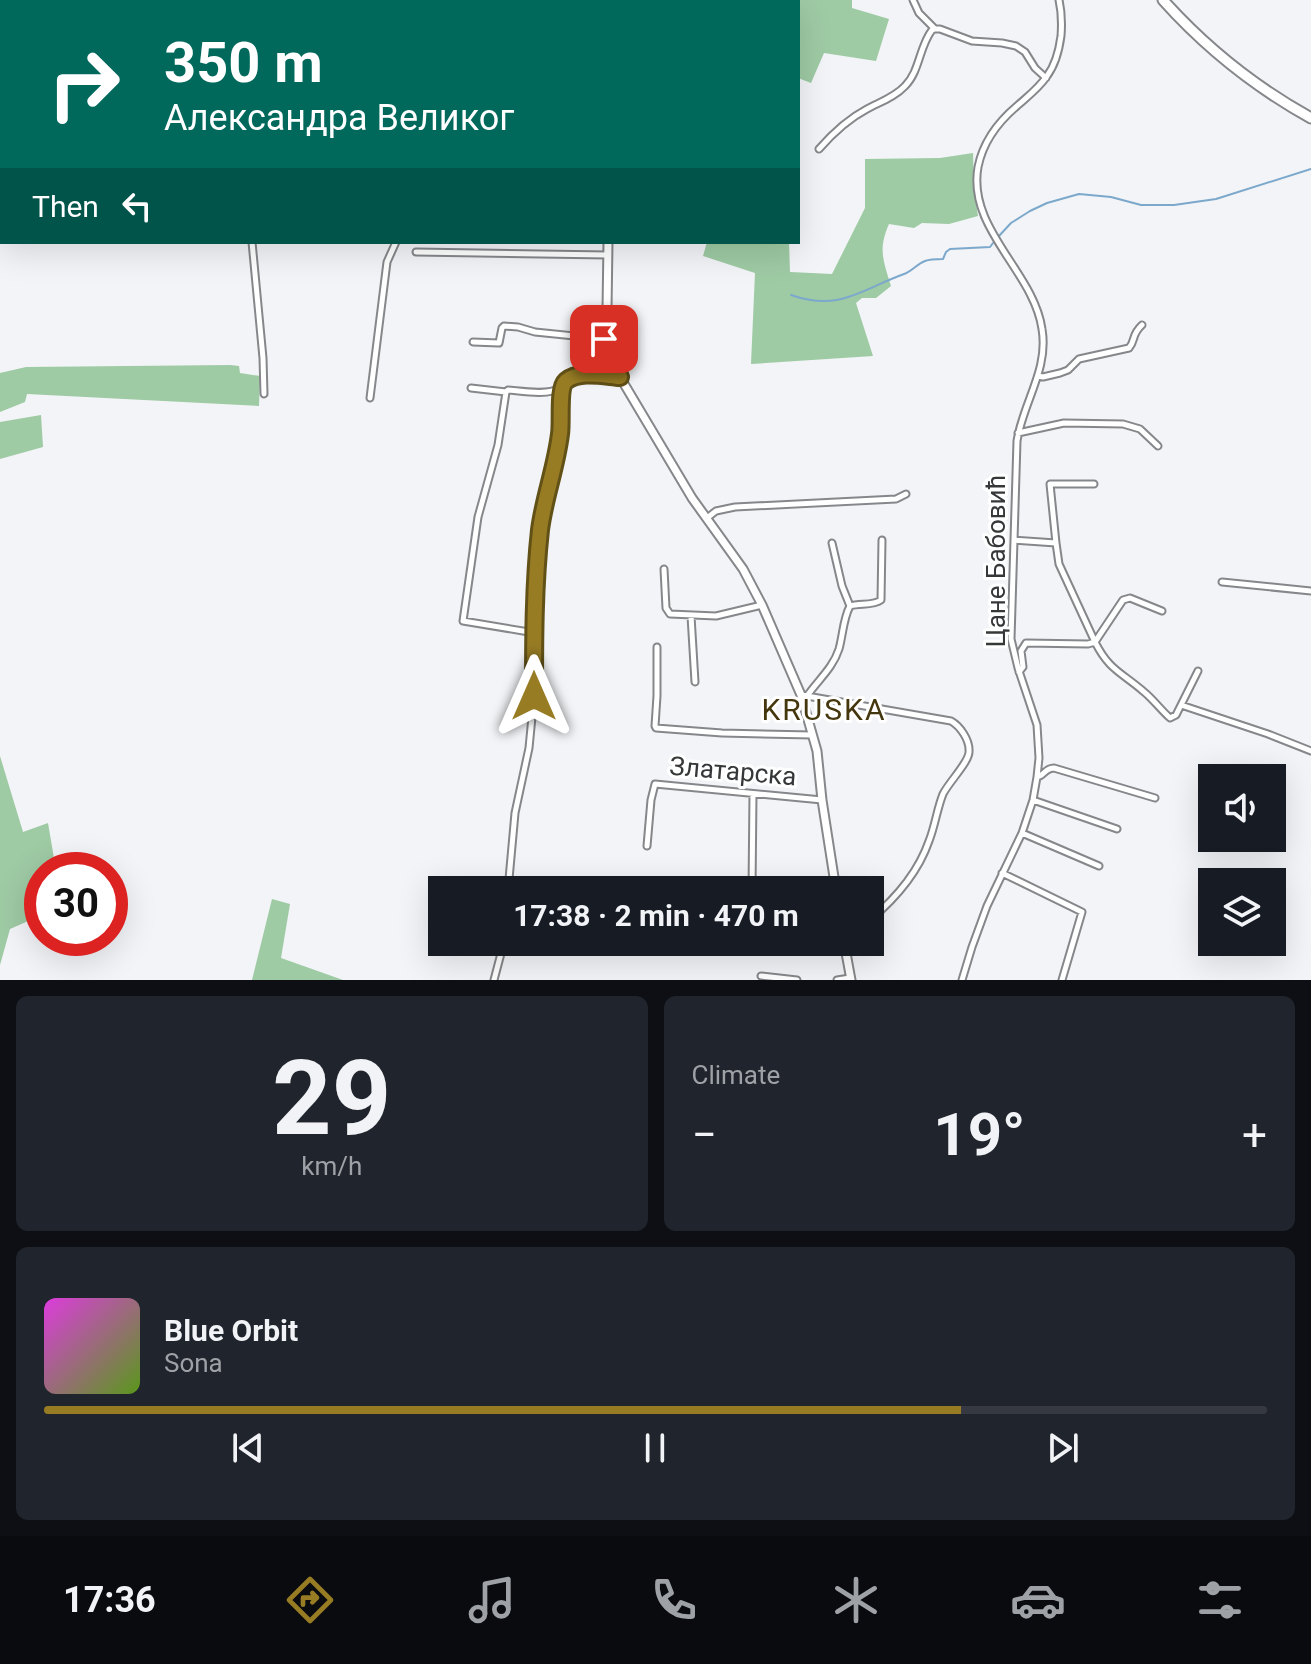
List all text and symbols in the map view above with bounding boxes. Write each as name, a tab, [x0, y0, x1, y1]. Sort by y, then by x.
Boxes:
text: 350 m	[164, 30, 323, 96]
icon: right	[32, 32, 136, 136]
text: Александра Великог	[164, 97, 514, 139]
icon: left	[115, 184, 159, 228]
text: Then	[32, 189, 99, 224]
pin	[570, 305, 638, 373]
icon: arrive	[582, 317, 626, 361]
street label: Цане Бабовић	[981, 475, 1011, 647]
position arrow	[492, 654, 576, 738]
district label: KRUSKA	[762, 692, 886, 727]
street label: Златарска	[668, 751, 798, 791]
map controls	[1198, 764, 1286, 956]
button: sound	[1198, 764, 1286, 852]
speed limit sign: 30	[24, 852, 128, 956]
button: layers	[1198, 868, 1286, 956]
text: 17:38 · 2 min · 470 m	[513, 898, 799, 933]
text: 29	[272, 1038, 391, 1159]
text: Climate	[692, 1060, 780, 1090]
text: 19°	[933, 1099, 1025, 1170]
text: −	[692, 1109, 717, 1161]
text: +	[1242, 1109, 1267, 1161]
text: km/h	[301, 1151, 362, 1181]
text: Blue Orbit	[164, 1313, 298, 1348]
text: Sona	[164, 1348, 223, 1378]
icon: previous	[226, 1426, 270, 1470]
icon: pause	[633, 1426, 677, 1470]
icon: next	[1041, 1426, 1085, 1470]
icon: directions	[282, 1572, 338, 1628]
icon: music	[464, 1572, 520, 1628]
icon: phone	[646, 1572, 702, 1628]
icon: climate	[828, 1572, 884, 1628]
icon: car	[1010, 1572, 1066, 1628]
icon: filters	[1192, 1572, 1248, 1628]
text: 17:36	[63, 1579, 156, 1621]

